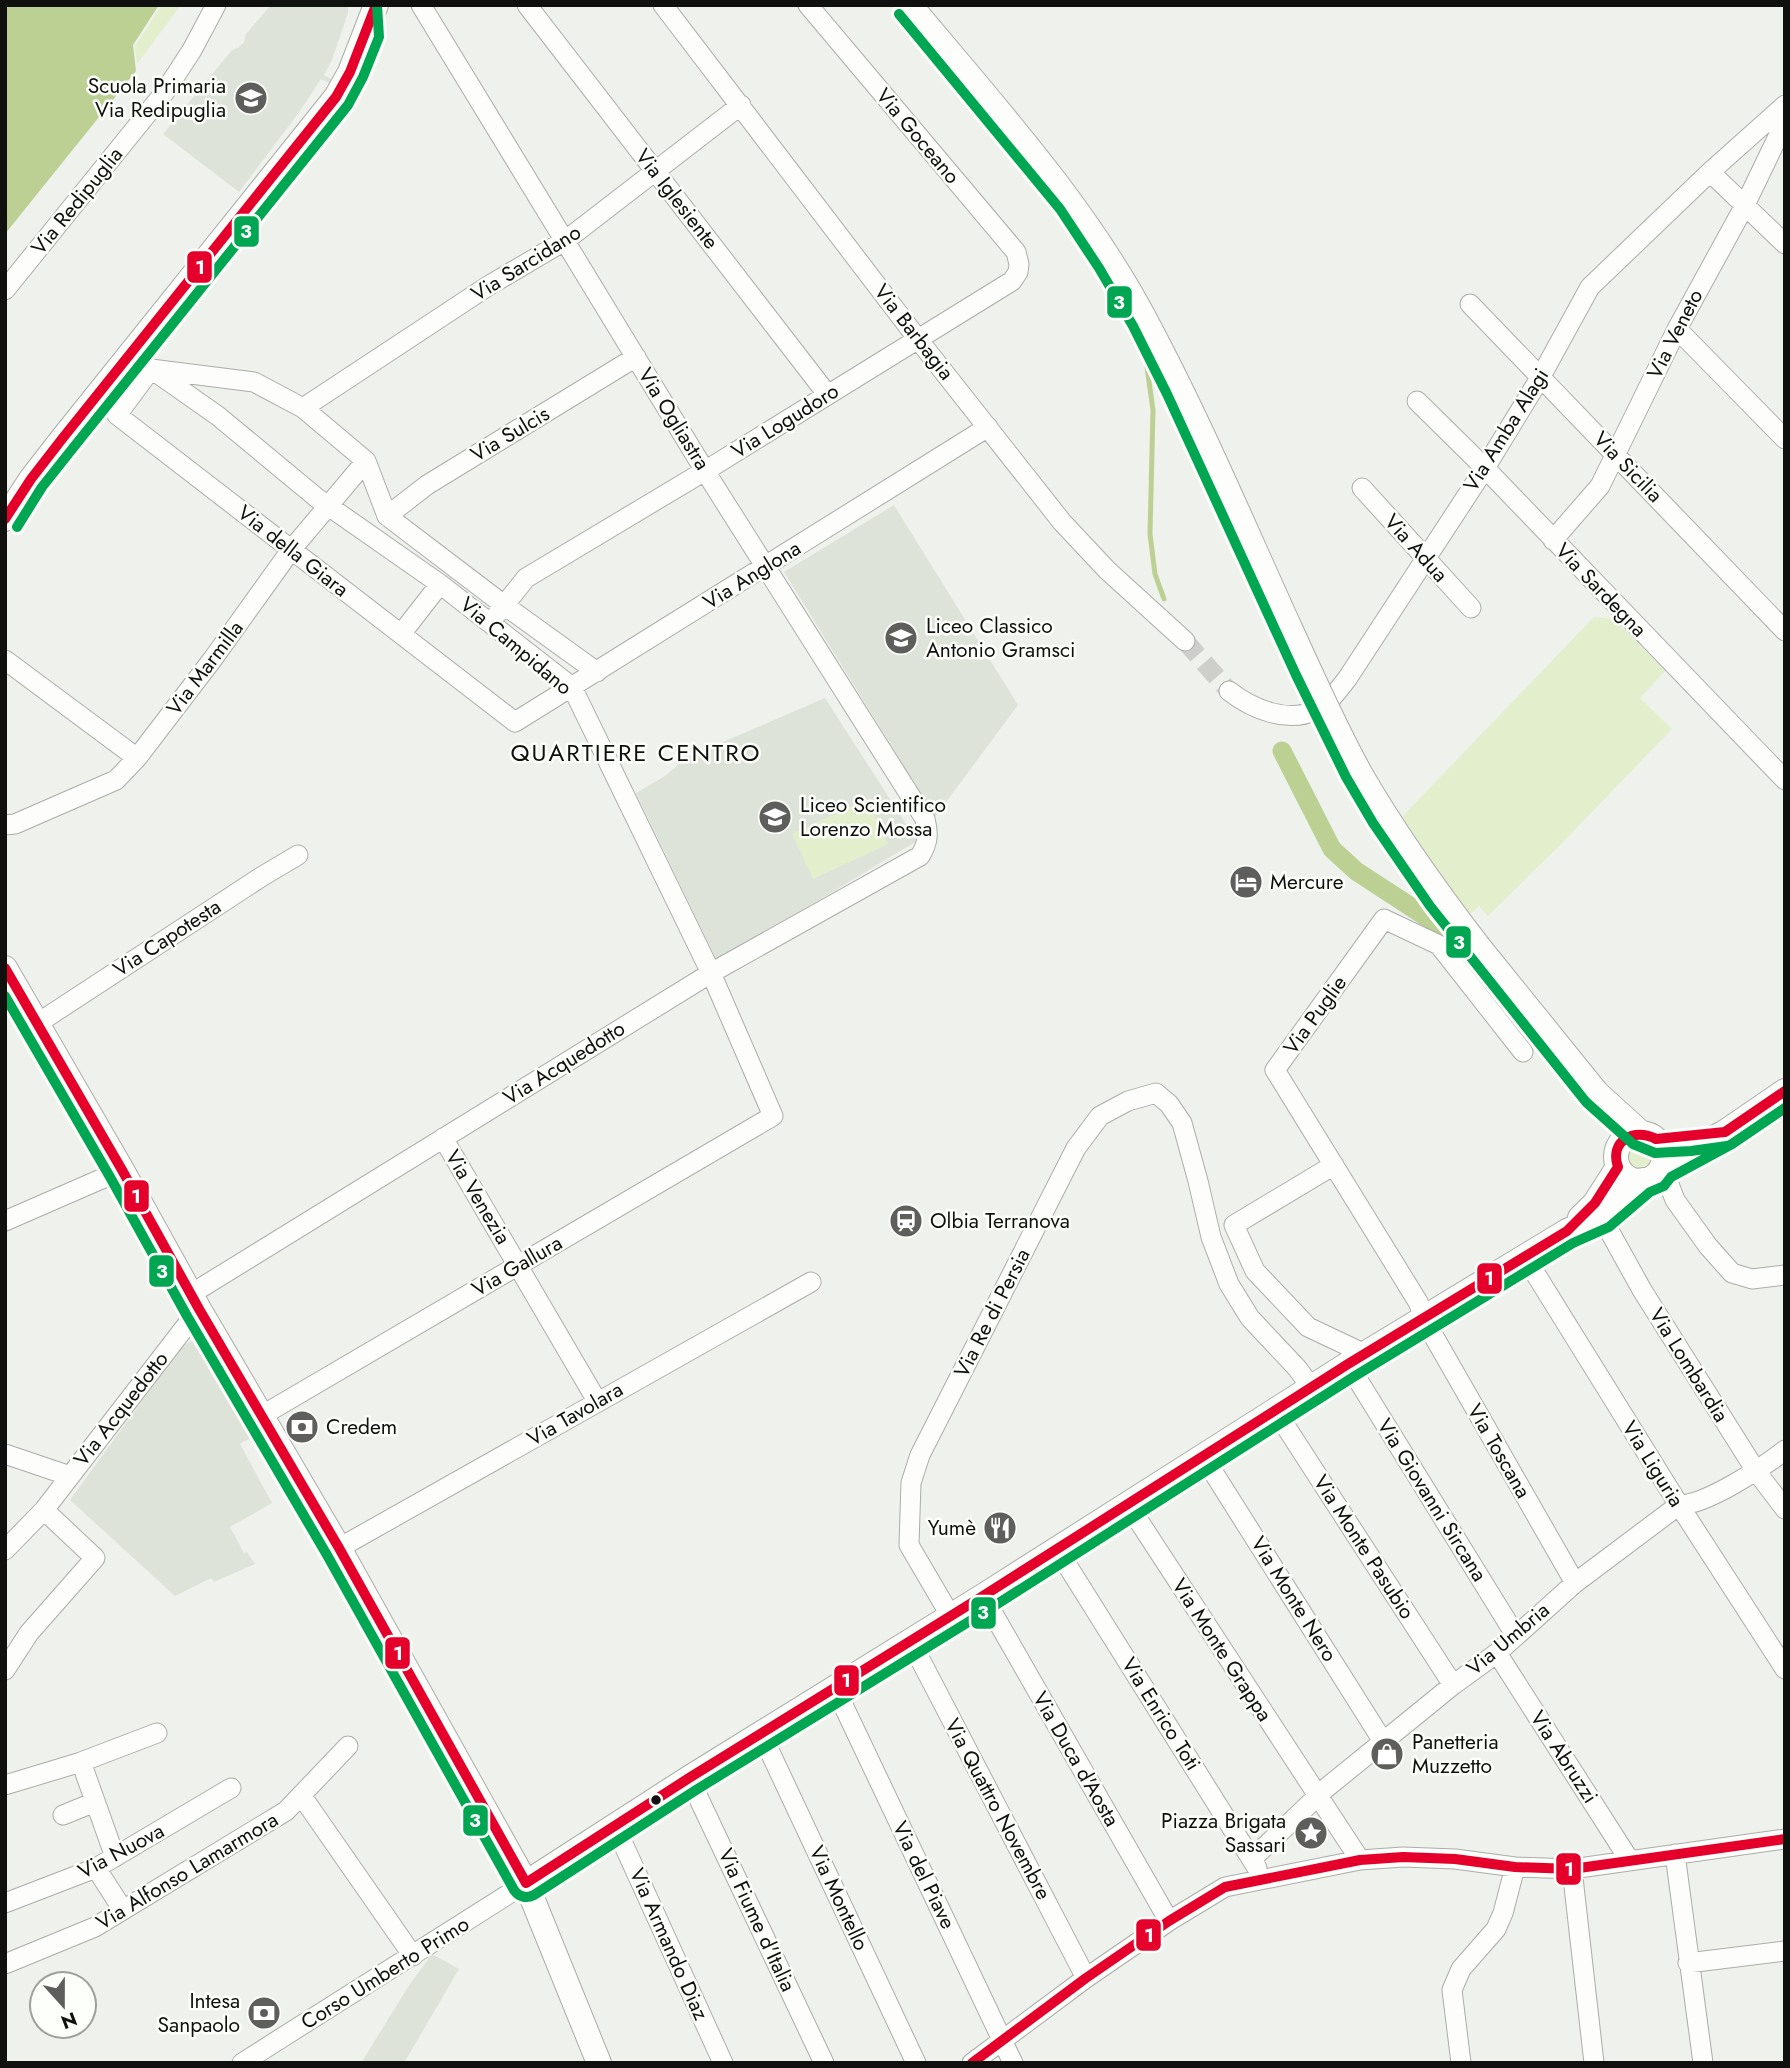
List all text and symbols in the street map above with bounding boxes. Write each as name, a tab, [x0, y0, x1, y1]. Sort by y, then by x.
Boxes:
place label: Scuola Primaria Via Redipuglia	[88, 71, 226, 125]
school or university icon: Scuola Primaria Via Redipuglia	[232, 79, 270, 117]
street label: Via Goceano	[869, 82, 967, 190]
street label: Via Redipuglia	[24, 141, 130, 261]
street label: Via Iglesiente	[628, 142, 726, 256]
line badge: 3	[233, 215, 260, 248]
street label: Via Sarcidano	[465, 217, 587, 309]
text: 3	[240, 218, 252, 245]
line badge: 1	[186, 250, 213, 284]
text: 1	[195, 254, 205, 281]
street label: Via Barbagia	[867, 278, 961, 386]
street label: Via Veneto	[1640, 284, 1710, 384]
line badge: 3	[1106, 285, 1133, 319]
text: 3	[1113, 289, 1125, 316]
street label: Via Ogliastra	[631, 362, 717, 476]
street label: Via Amba Alagi	[1456, 362, 1556, 498]
street label: Via Logudoro	[726, 376, 844, 466]
street label: Via Sulcis	[465, 399, 555, 469]
street label: Via Sicilia	[1586, 425, 1670, 509]
street label: Via della Giara	[231, 498, 355, 604]
street label: Via Adua	[1377, 507, 1455, 589]
street label: Via Anglona	[697, 533, 807, 617]
street label: Via Sardegna	[1548, 536, 1654, 644]
street label: Via Campidano	[453, 590, 579, 702]
place label: Liceo Classico Antonio Gramsci	[926, 611, 1076, 665]
street label: Via Marmilla	[159, 614, 251, 722]
school or university icon: Liceo Classico Antonio Gramsci	[882, 619, 920, 657]
district label: QUARTIERE CENTRO	[510, 735, 762, 770]
place label: Liceo Scientifico Lorenzo Mossa	[800, 790, 946, 844]
school or university icon: Liceo Scientifico Lorenzo Mossa	[756, 798, 794, 836]
hotel icon: Mercure	[1227, 863, 1265, 901]
place label: Mercure	[1270, 867, 1344, 897]
street label: Via Capotesta	[107, 892, 227, 984]
line badge: 3	[1445, 925, 1472, 959]
text: 3	[1453, 929, 1465, 956]
street label: Via Puglie	[1276, 969, 1354, 1061]
street label: Via Acquedotto	[497, 1014, 631, 1112]
street label: Via Venezia	[438, 1144, 518, 1250]
line badge: 1	[123, 1179, 150, 1213]
text: 1	[131, 1183, 141, 1210]
station icon: Olbia Terranova	[887, 1202, 925, 1240]
place label: Olbia Terranova	[930, 1206, 1070, 1236]
street label: Via Gallura	[466, 1228, 568, 1304]
street label: Via Re di Persia	[947, 1243, 1037, 1383]
line badge: 3	[148, 1254, 175, 1288]
text: 3	[156, 1258, 168, 1285]
line badge: 1	[1476, 1262, 1503, 1295]
text: 1	[1484, 1265, 1494, 1292]
street label: Via Lombardia	[1642, 1302, 1736, 1428]
street label: Via Acquedotto	[67, 1345, 175, 1473]
street label: Via Tavolara	[522, 1375, 628, 1453]
street label: Via Toscana	[1460, 1398, 1538, 1504]
bank icon: Credem	[283, 1408, 321, 1446]
place label: Credem	[326, 1412, 397, 1442]
street label: Via Giovanni Sircana	[1370, 1413, 1494, 1587]
street label: Via Liguria	[1615, 1415, 1691, 1513]
street label: Via Monte Pasubio	[1306, 1469, 1422, 1625]
restaurant icon: Yumè	[981, 1509, 1019, 1547]
place label: Yumè	[928, 1513, 976, 1543]
street label: Via Monte Nero	[1243, 1530, 1345, 1668]
street label: Via Monte Grappa	[1164, 1573, 1280, 1727]
street label: Via Umbria	[1460, 1595, 1556, 1683]
line badge: 3	[970, 1596, 997, 1630]
text: 3	[977, 1599, 989, 1626]
line badge: 1	[384, 1636, 411, 1670]
text: 1	[393, 1640, 403, 1667]
street label: Via Enrico Toti	[1114, 1652, 1208, 1776]
line badge: 1	[833, 1664, 860, 1697]
text: 1	[841, 1667, 851, 1694]
street label: Via Duca d'Aosta	[1025, 1686, 1127, 1832]
street label: Via Abruzzi	[1523, 1705, 1605, 1809]
street label: Via Quattro Novembre	[937, 1713, 1059, 1905]
place label: Panetteria Muzzetto	[1412, 1727, 1498, 1781]
shop icon: Panetteria Muzzetto	[1368, 1735, 1406, 1773]
unlabelled marker	[649, 1793, 663, 1807]
line badge: 3	[462, 1804, 489, 1837]
street label: Via Alfonso Lamarmora	[90, 1805, 284, 1937]
place label: Piazza Brigata Sassari	[1161, 1806, 1286, 1860]
text: 3	[469, 1807, 481, 1834]
place icon: Piazza Brigata Sassari	[1292, 1814, 1330, 1852]
street label: Via Nuova	[73, 1816, 169, 1886]
street label: Via del Piave	[885, 1816, 963, 1934]
street label: Via Montello	[802, 1841, 876, 1955]
street label: Via Fiume d'Italia	[711, 1843, 803, 1997]
line badge: 1	[1555, 1852, 1582, 1886]
text: 1	[1564, 1856, 1574, 1883]
street label: Via Armando Diaz	[622, 1863, 716, 2025]
street label: Corso Umberto Primo	[295, 1909, 475, 2037]
line badge: 1	[1135, 1918, 1162, 1952]
text: 1	[1144, 1922, 1154, 1949]
north arrow	[28, 1970, 98, 2040]
place label: Intesa Sanpaolo	[158, 1986, 240, 2040]
bank icon: Intesa Sanpaolo	[245, 1994, 283, 2032]
text: N	[57, 2005, 81, 2036]

